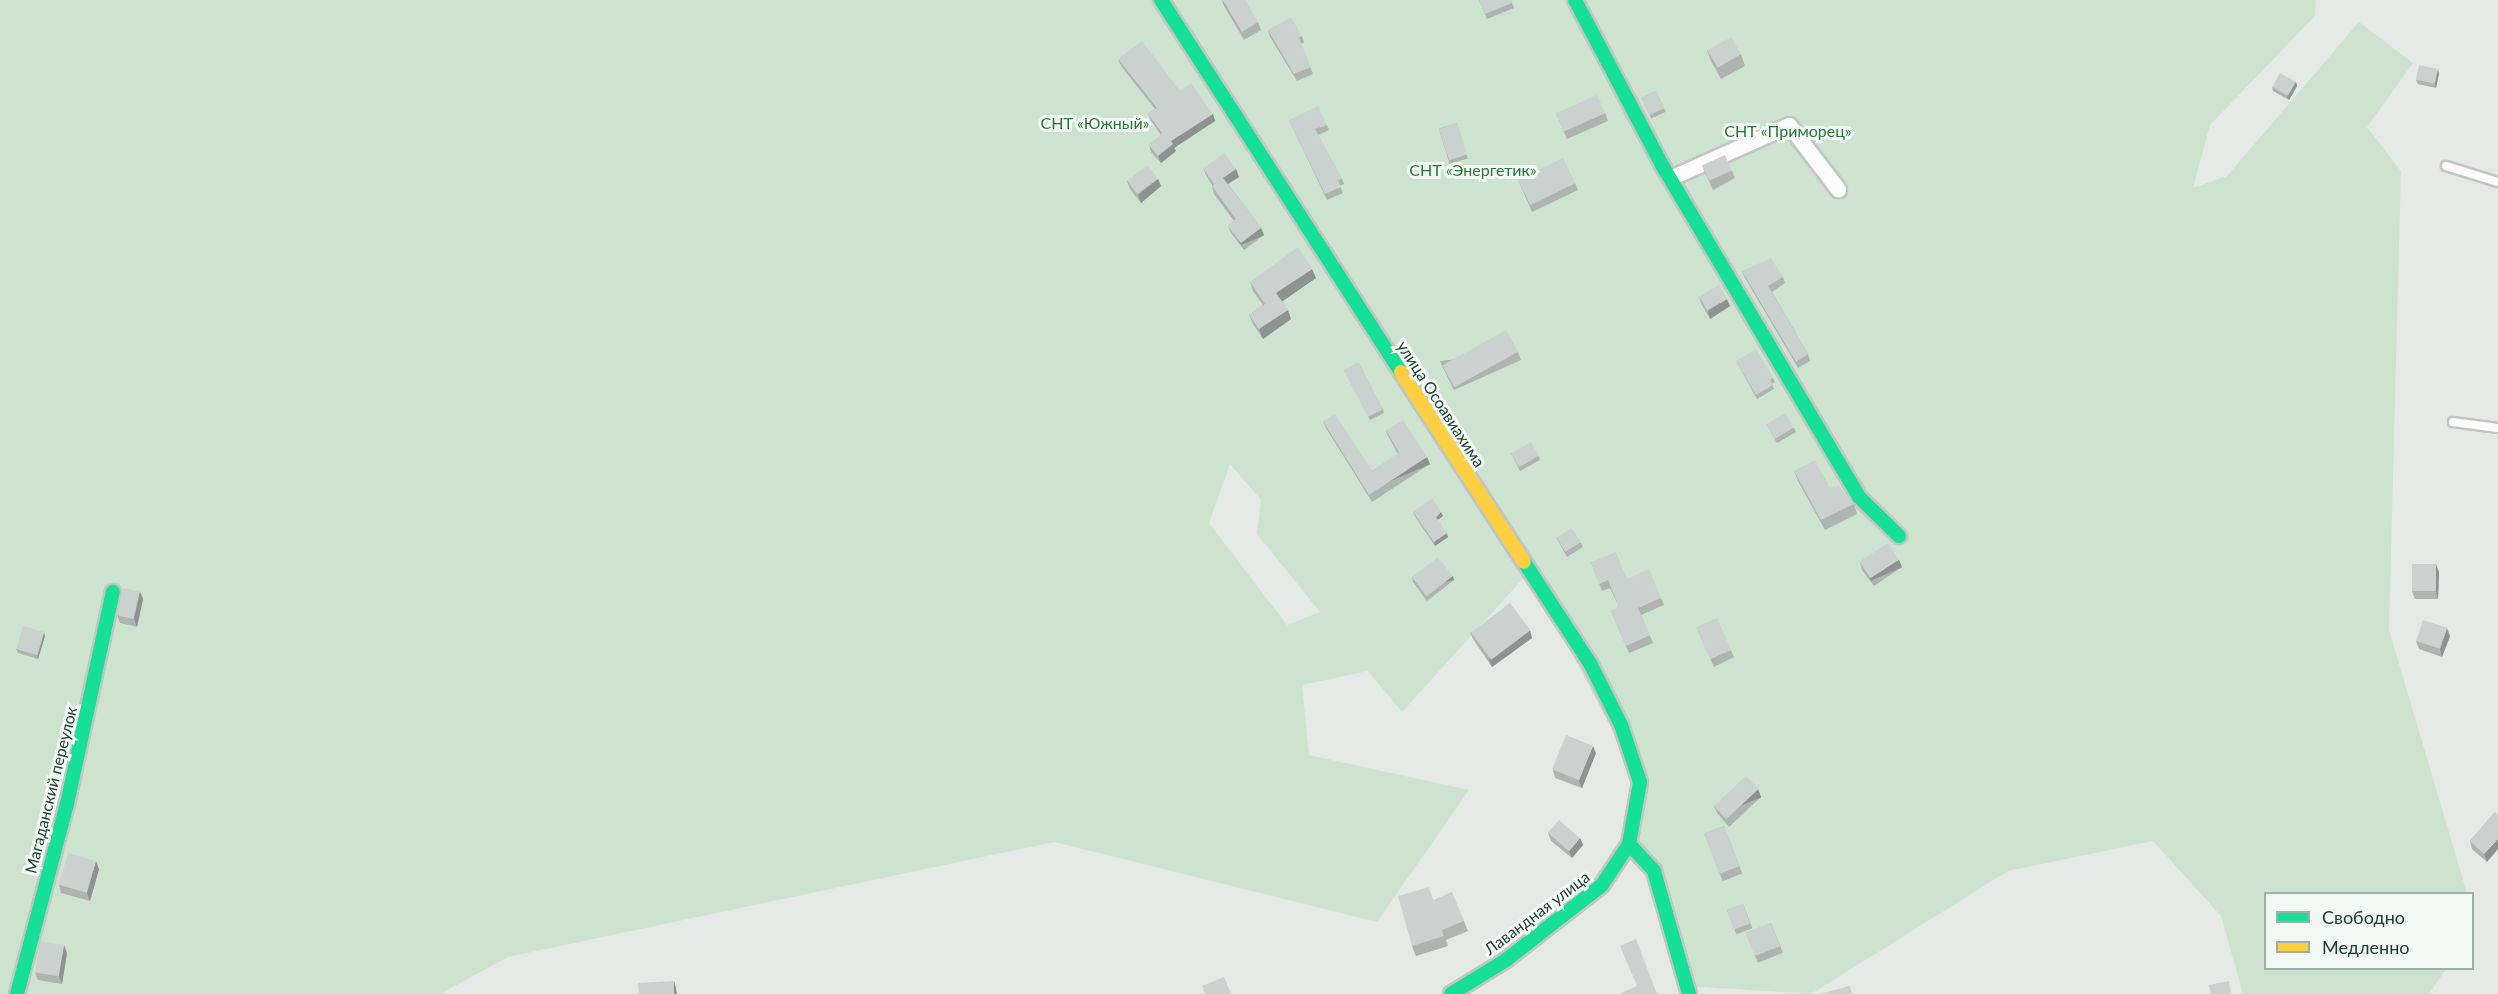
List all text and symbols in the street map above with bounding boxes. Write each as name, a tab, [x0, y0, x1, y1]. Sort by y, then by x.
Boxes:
park label: СНТ «Южный»	[1041, 113, 1149, 133]
park label: СНТ «Приморец»	[1724, 121, 1852, 141]
park label: СНТ «Энергетик»	[1409, 160, 1537, 180]
street label: улица Осоавиахима	[1393, 337, 1489, 471]
street label: Магаданский переулок	[21, 705, 81, 875]
street label: Лавандная улица	[1481, 867, 1593, 959]
legend	[2264, 892, 2474, 970]
text: Свободно	[2322, 906, 2405, 928]
text: Медленно	[2322, 936, 2410, 958]

